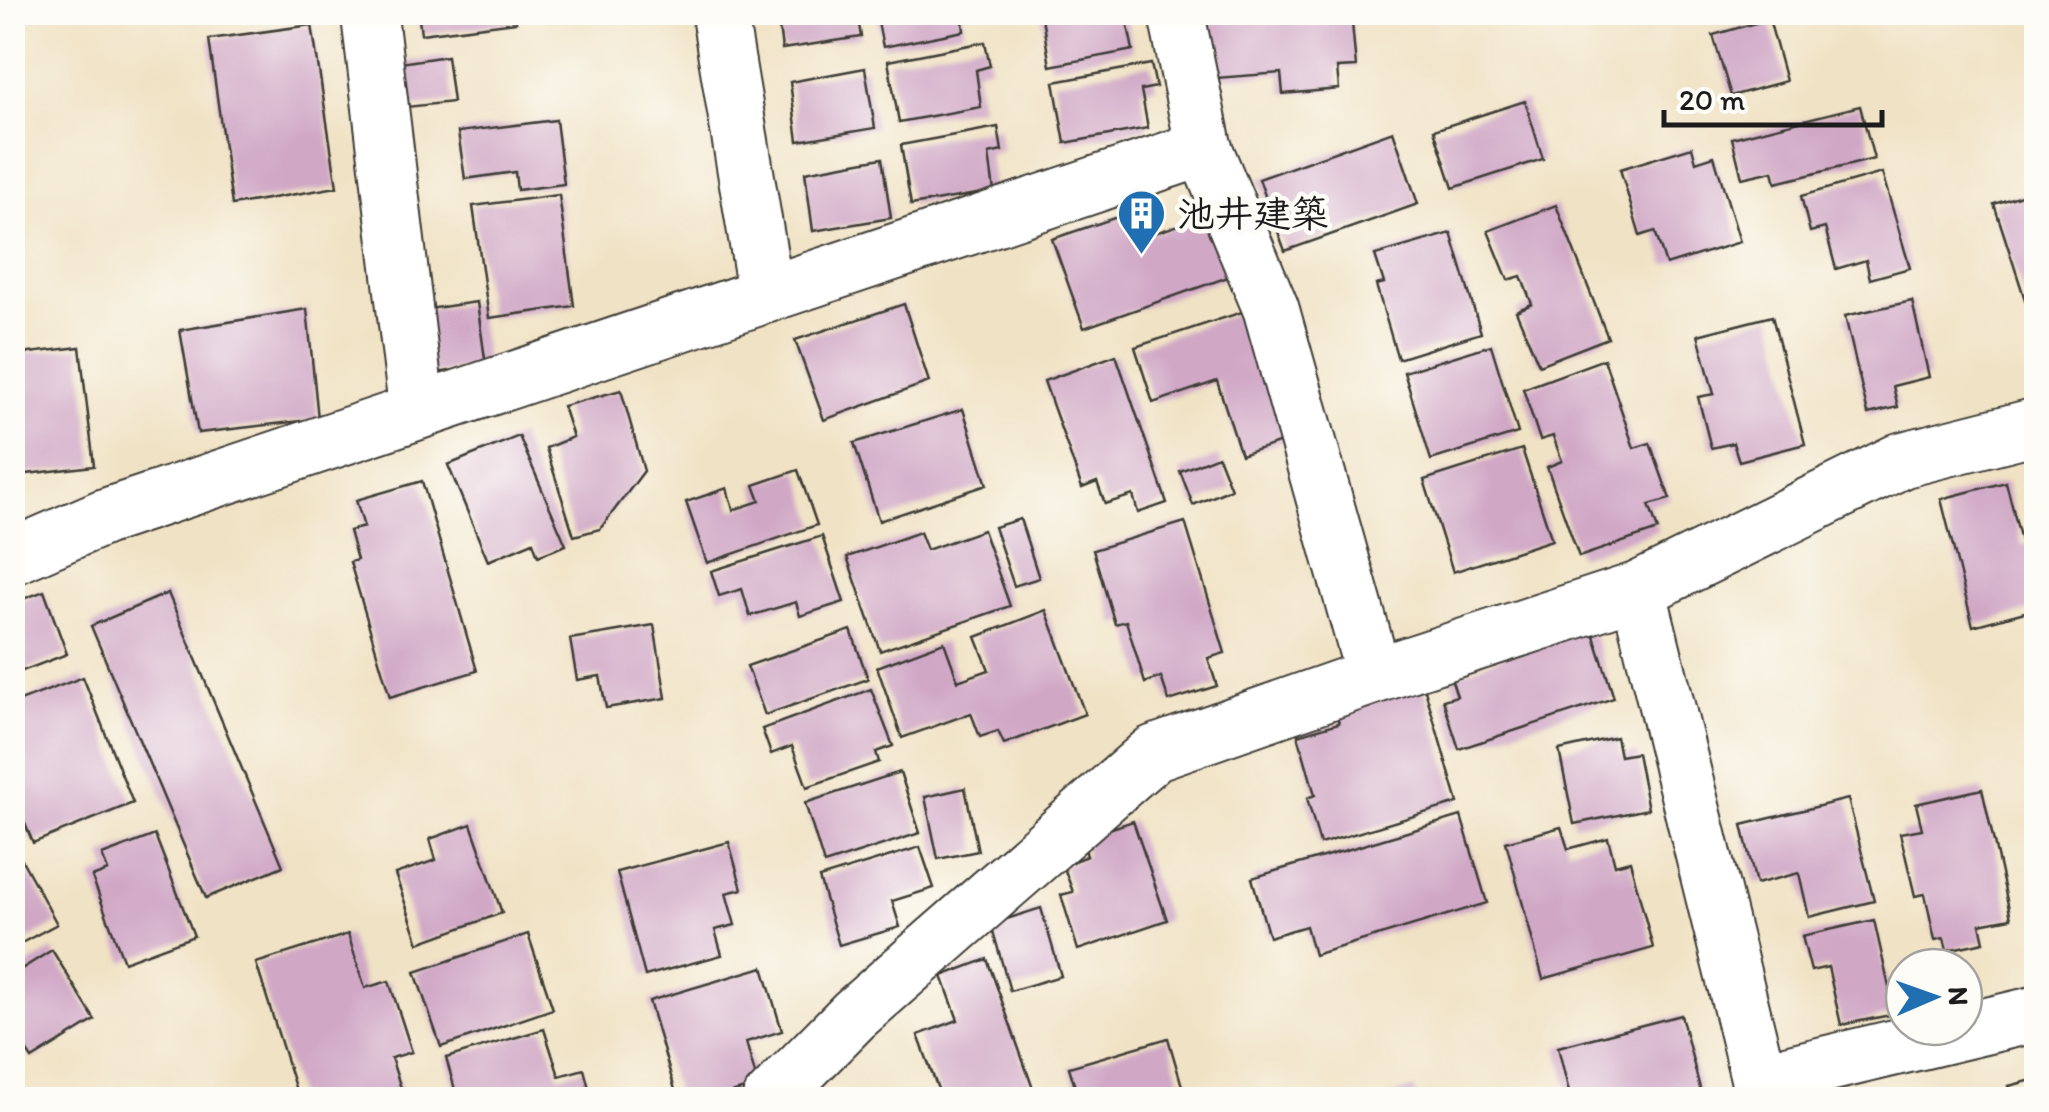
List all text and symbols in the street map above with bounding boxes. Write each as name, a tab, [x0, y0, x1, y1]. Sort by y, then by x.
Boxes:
scale bar	[1664, 65, 1882, 127]
text: 20 m	[1679, 81, 1745, 118]
building icon: 池井建築	[1116, 188, 1168, 256]
place label: 池井建築	[1177, 191, 1329, 237]
north arrow	[1884, 947, 1984, 1047]
text: N	[1942, 986, 1976, 1006]

